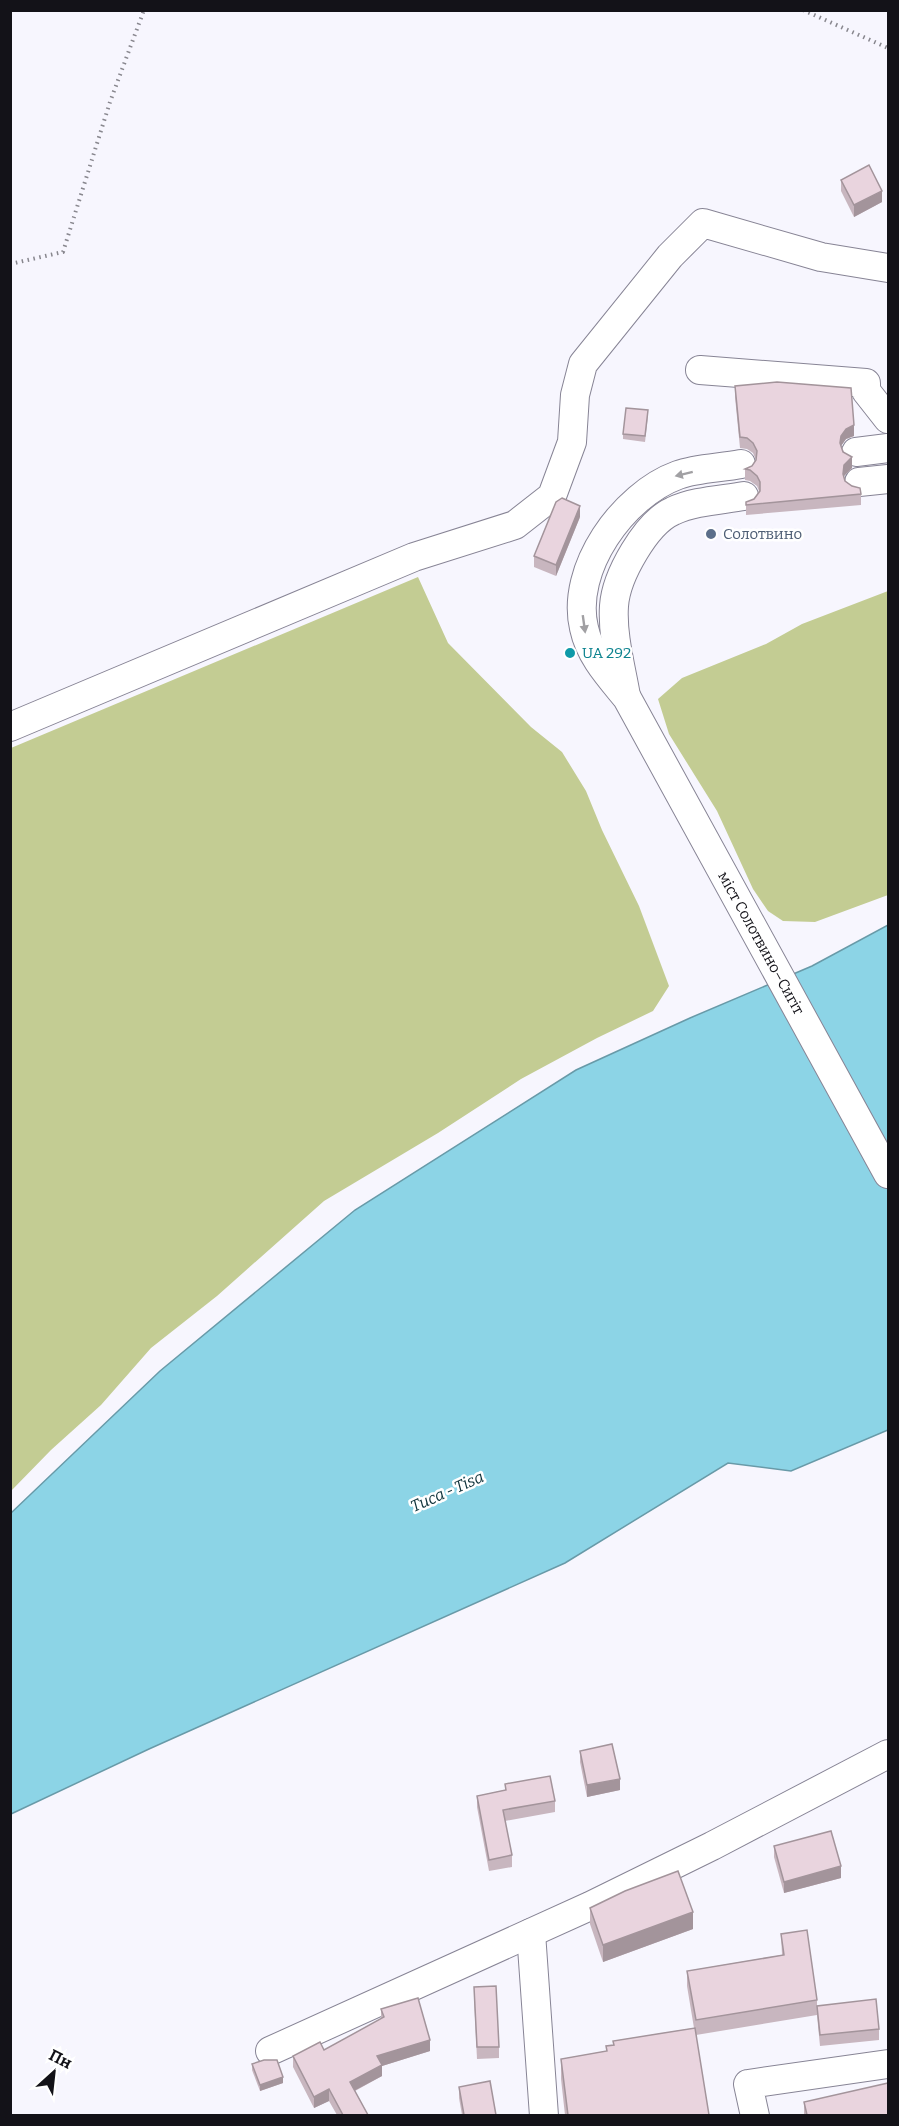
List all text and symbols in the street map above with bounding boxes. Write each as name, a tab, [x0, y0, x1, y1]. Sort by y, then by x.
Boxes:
one-way arrow	[675, 470, 693, 480]
place label: Солотвино	[723, 525, 802, 543]
marker: Солотвино	[704, 527, 718, 541]
one-way arrow	[580, 614, 589, 633]
place label: UA 292	[582, 644, 631, 662]
marker: UA 292	[563, 646, 577, 660]
street label: міст Солотвино–Сигіт	[714, 868, 808, 1018]
water label: Тиса - Tisa	[408, 1467, 487, 1516]
north arrow	[24, 2042, 84, 2102]
text: Пн	[46, 2045, 75, 2073]

